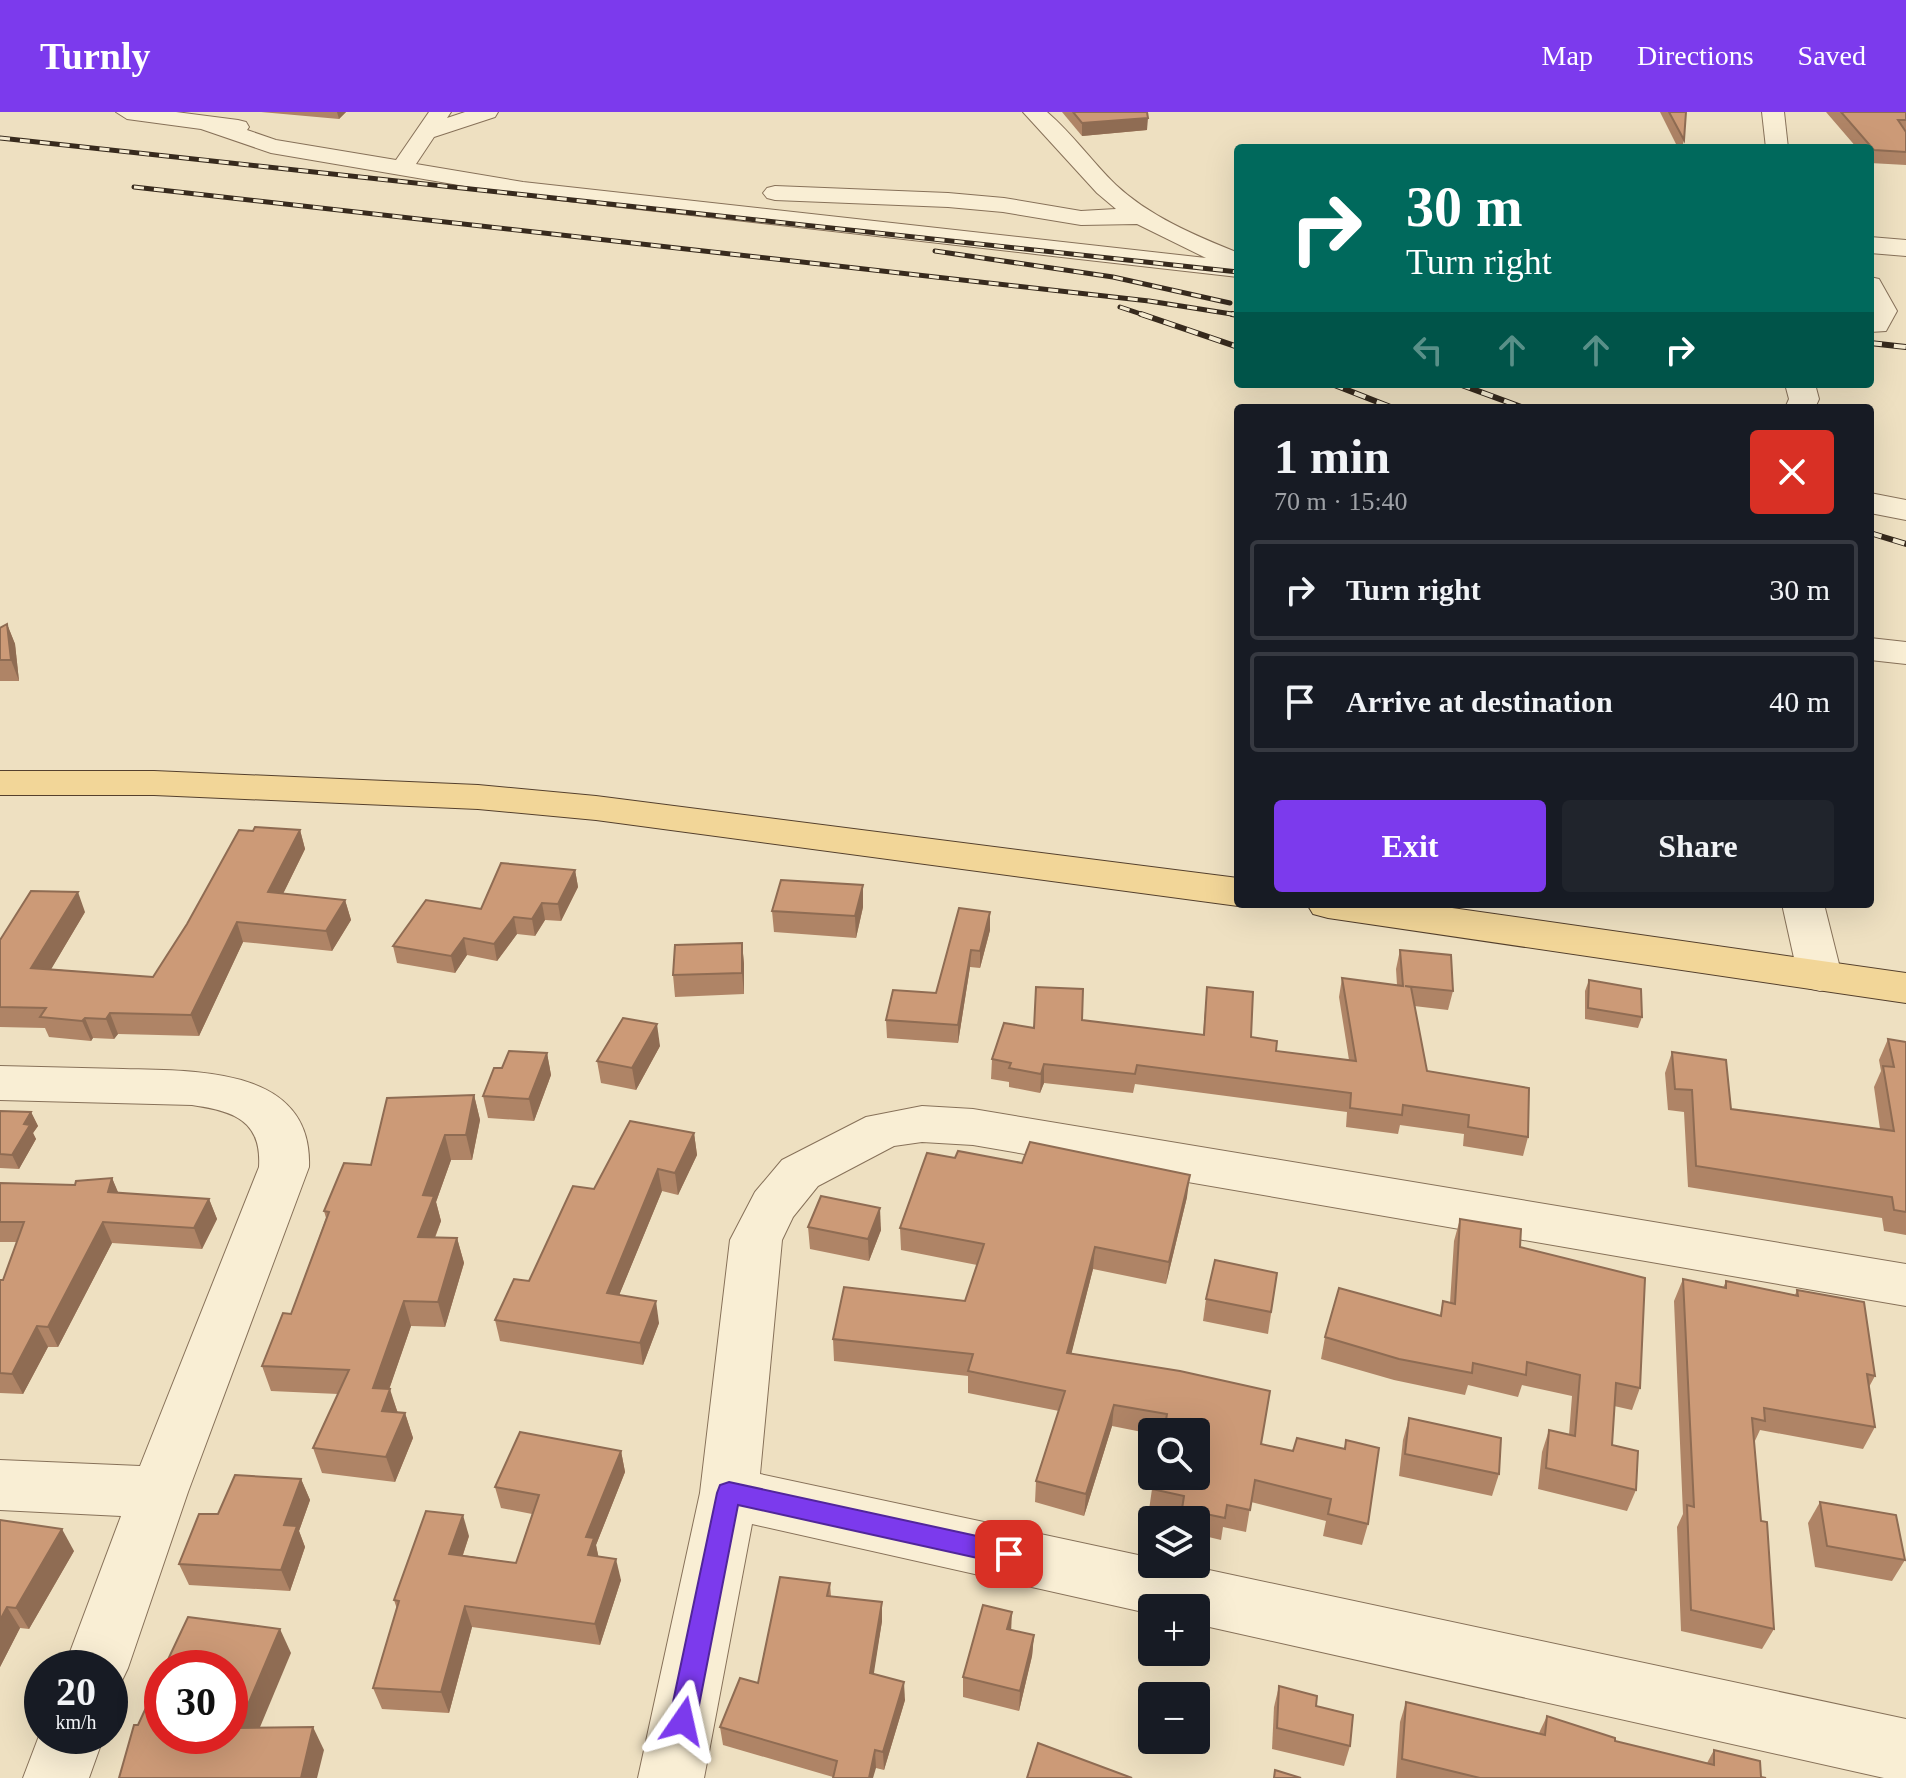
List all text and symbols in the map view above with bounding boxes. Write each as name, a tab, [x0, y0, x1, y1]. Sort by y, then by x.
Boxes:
text: Turnly	[40, 35, 151, 77]
text: Map	[1542, 40, 1593, 71]
text: Directions	[1637, 40, 1754, 71]
text: Saved	[1798, 40, 1866, 71]
icon: right	[1274, 176, 1378, 280]
text: 30 m	[1406, 176, 1523, 238]
text: Turn right	[1406, 242, 1552, 282]
icon: left	[1406, 328, 1450, 372]
icon: ahead	[1490, 328, 1534, 372]
icon: ahead	[1574, 328, 1618, 372]
icon: right	[1658, 328, 1702, 372]
text: 1 min	[1274, 430, 1390, 483]
button: close	[1750, 430, 1834, 514]
text: 70 m · 15:40	[1274, 487, 1408, 516]
icon: right	[1278, 568, 1322, 612]
text: Turn right	[1346, 573, 1481, 606]
text: 30 m	[1769, 573, 1830, 606]
icon: arrive	[1278, 680, 1322, 724]
text: Arrive at destination	[1346, 685, 1613, 718]
text: 40 m	[1769, 685, 1830, 718]
button: Exit	[1274, 800, 1546, 892]
button: Share	[1562, 800, 1834, 892]
map controls	[1138, 1418, 1210, 1754]
button: search	[1138, 1418, 1210, 1490]
button: layers	[1138, 1506, 1210, 1578]
pin	[975, 1520, 1043, 1588]
icon: arrive	[987, 1532, 1031, 1576]
button: +	[1138, 1594, 1210, 1666]
speed limit sign: 30	[144, 1650, 248, 1754]
text: 20	[56, 1669, 96, 1714]
position arrow	[641, 1679, 725, 1763]
button: −	[1138, 1682, 1210, 1754]
text: km/h	[55, 1711, 97, 1733]

